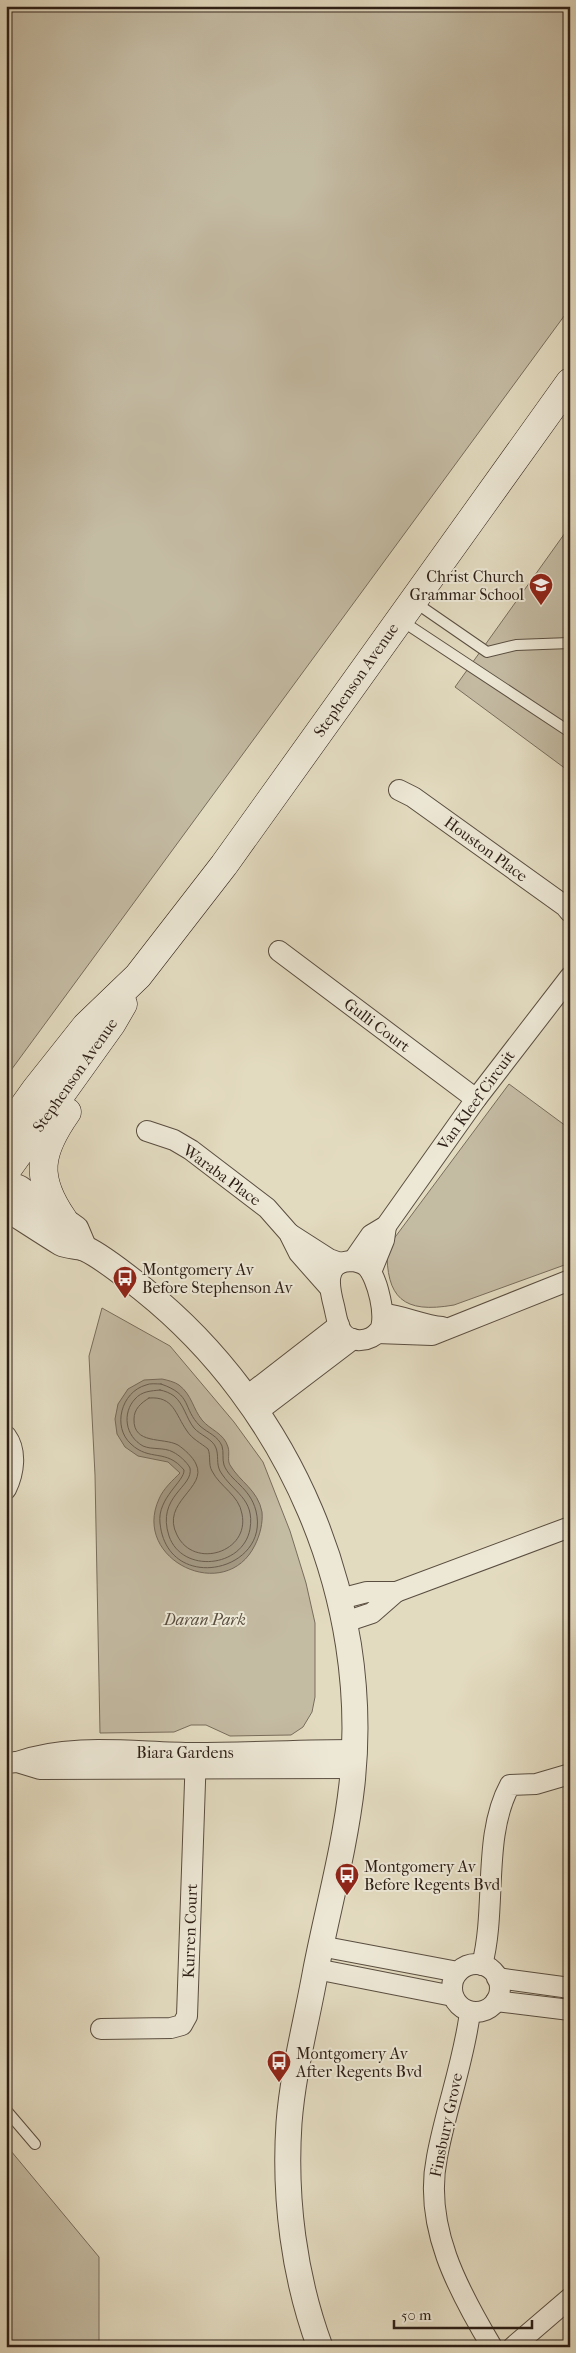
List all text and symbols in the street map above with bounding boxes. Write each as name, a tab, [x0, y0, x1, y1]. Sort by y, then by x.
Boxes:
place label: Christ Church Grammar School	[410, 567, 525, 604]
school or university icon: Christ Church Grammar School	[528, 572, 554, 606]
street label: Stephenson Avenue	[310, 619, 402, 741]
street label: Houston Place	[441, 812, 531, 886]
street label: Gulli Court	[340, 994, 414, 1056]
street label: Stephenson Avenue	[29, 1014, 121, 1136]
street label: Van Kleef Circuit	[433, 1046, 519, 1154]
street label: Waraba Place	[178, 1140, 265, 1210]
place label: Montgomery Av Before Stephenson Av	[142, 1260, 294, 1297]
bus stop icon: Montgomery Av Before Stephenson Av	[112, 1265, 138, 1299]
park label: Daran Park	[163, 1610, 246, 1629]
street label: Biara Gardens	[136, 1743, 234, 1762]
place label: Montgomery Av Before Regents Bvd	[364, 1857, 500, 1894]
bus stop icon: Montgomery Av Before Regents Bvd	[334, 1862, 360, 1896]
street label: Kurren Court	[179, 1883, 201, 1979]
place label: Montgomery Av After Regents Bvd	[295, 2044, 423, 2081]
bus stop icon: Montgomery Av After Regents Bvd	[266, 2049, 292, 2083]
street label: Finsbury Grove	[426, 2071, 466, 2179]
scale bar	[394, 2298, 531, 2330]
text: 50 m	[401, 2306, 432, 2324]

